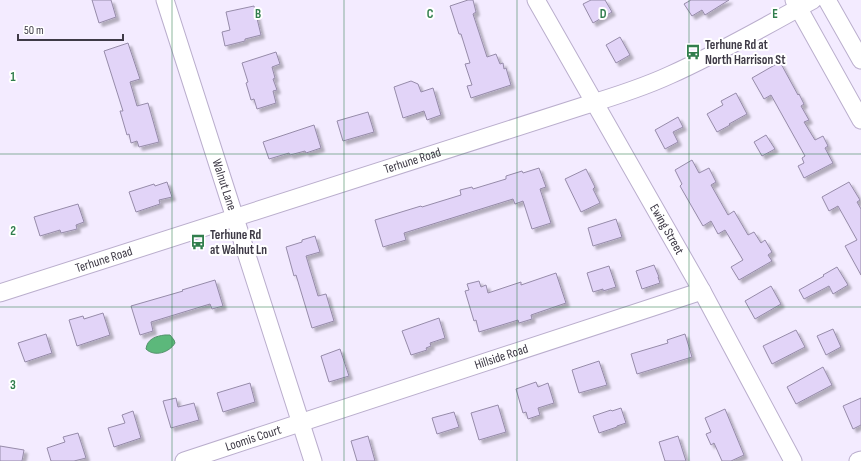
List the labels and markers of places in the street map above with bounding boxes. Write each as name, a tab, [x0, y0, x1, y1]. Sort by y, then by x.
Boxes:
place label: Terhune Rd at North Harrison St	[705, 37, 786, 68]
bus stop icon: Terhune Rd at North Harrison St	[684, 43, 702, 61]
place label: Terhune Rd at Walnut Ln	[210, 227, 267, 258]
bus stop icon: Terhune Rd at Walnut Ln	[189, 233, 207, 251]

